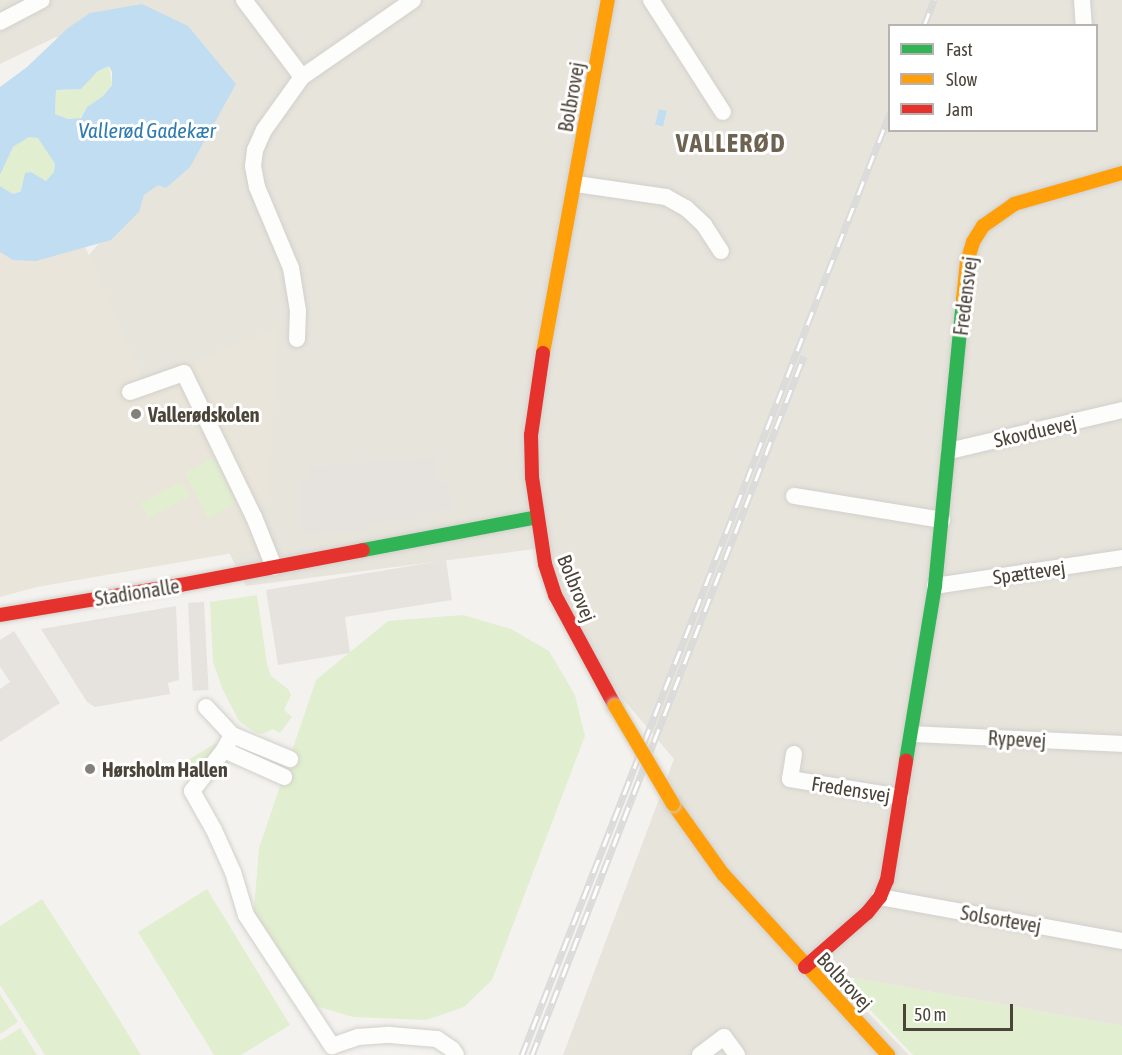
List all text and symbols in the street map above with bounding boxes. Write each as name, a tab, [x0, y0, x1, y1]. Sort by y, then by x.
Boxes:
legend	[888, 24, 1098, 132]
text: Fast	[946, 39, 973, 60]
street label: Bolbrovej	[553, 60, 589, 134]
text: Slow	[946, 69, 977, 90]
text: Jam	[946, 99, 973, 120]
water label: Vallerød Gadekær	[78, 117, 216, 143]
district label: VALLERØD	[676, 128, 786, 160]
street label: Fredensvej	[948, 255, 982, 337]
place label: Vallerødskolen	[148, 402, 259, 426]
marker: Vallerødskolen	[129, 407, 143, 421]
street label: Skovduevej	[991, 410, 1079, 452]
street label: Bolbrovej	[553, 551, 601, 625]
street label: Spættevej	[991, 555, 1067, 589]
street label: Stadionalle	[93, 573, 181, 611]
street label: Rypevej	[987, 725, 1047, 753]
place label: Hørsholm Hallen	[102, 757, 228, 781]
marker: Hørsholm Hallen	[83, 762, 97, 776]
street label: Fredensvej	[810, 771, 892, 807]
street label: Solsortevej	[959, 900, 1043, 938]
street label: Bolbrovej	[812, 947, 878, 1015]
scale bar	[906, 992, 1016, 1030]
text: 50 m	[914, 1004, 946, 1025]

